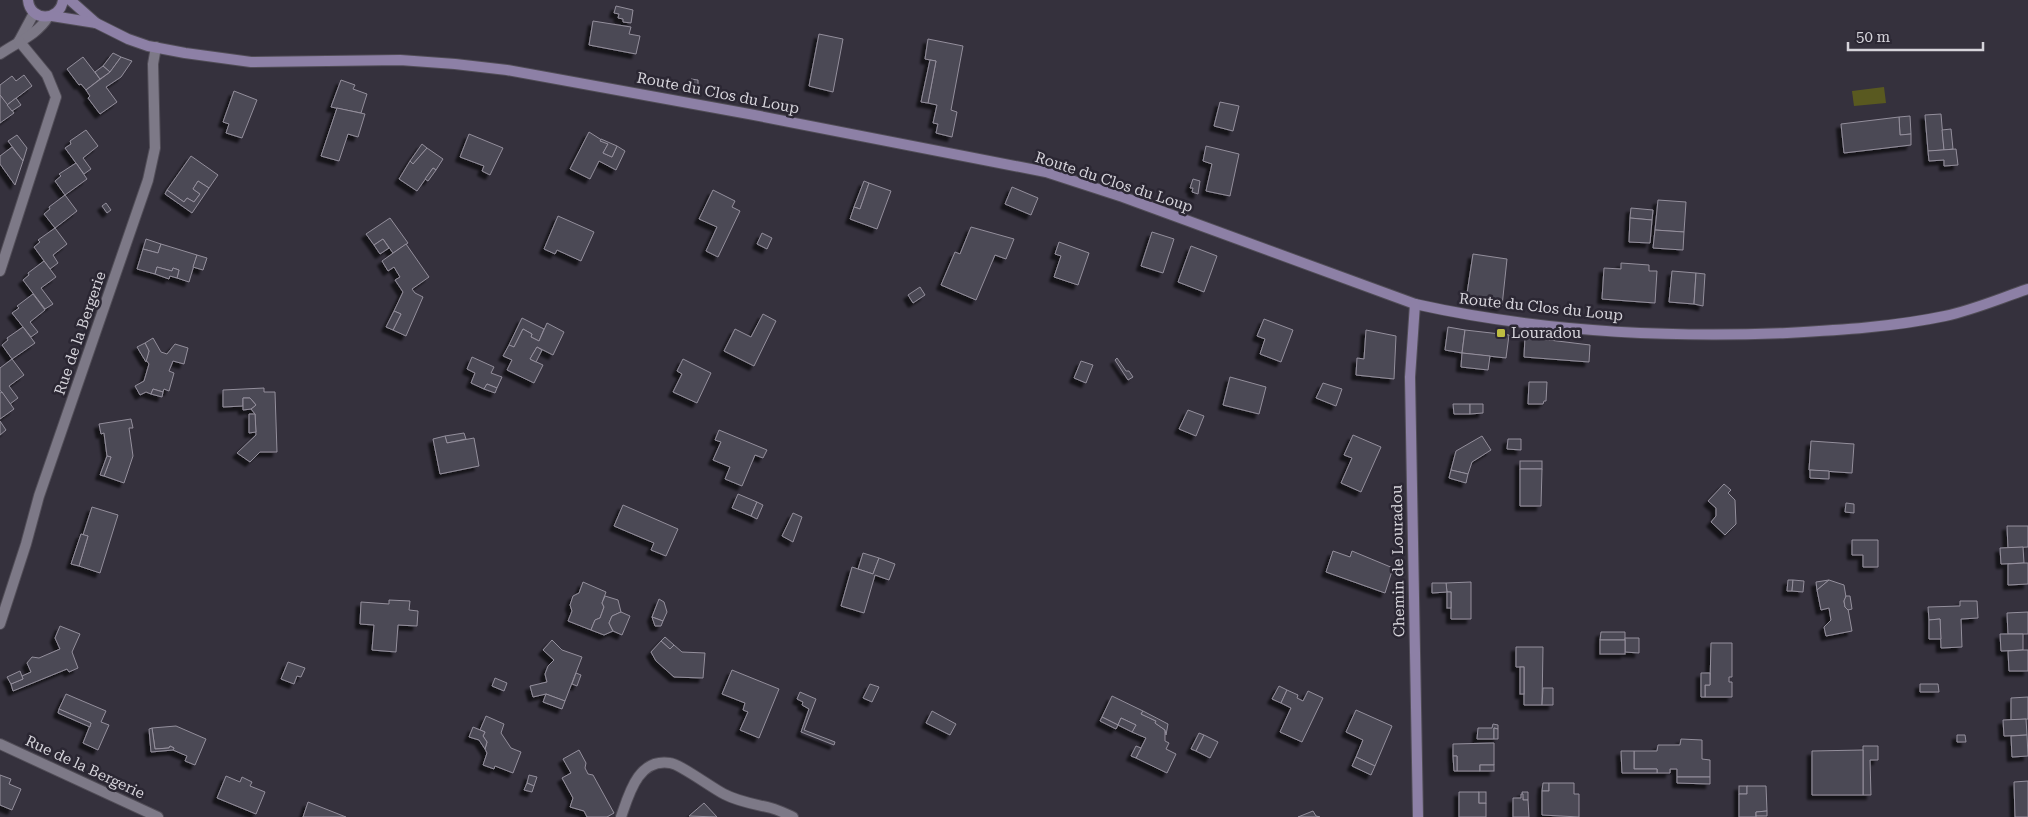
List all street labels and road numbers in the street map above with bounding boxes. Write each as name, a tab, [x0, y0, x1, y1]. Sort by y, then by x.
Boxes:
street label: Route du Clos du Loup	[635, 68, 801, 118]
street label: Route du Clos du Loup	[1033, 148, 1195, 216]
street label: Rue de la Bergerie	[50, 269, 110, 397]
street label: Route du Clos du Loup	[1458, 289, 1624, 325]
street label: Chemin de Louradou	[1388, 484, 1408, 637]
street label: Rue de la Bergerie	[22, 731, 148, 803]

